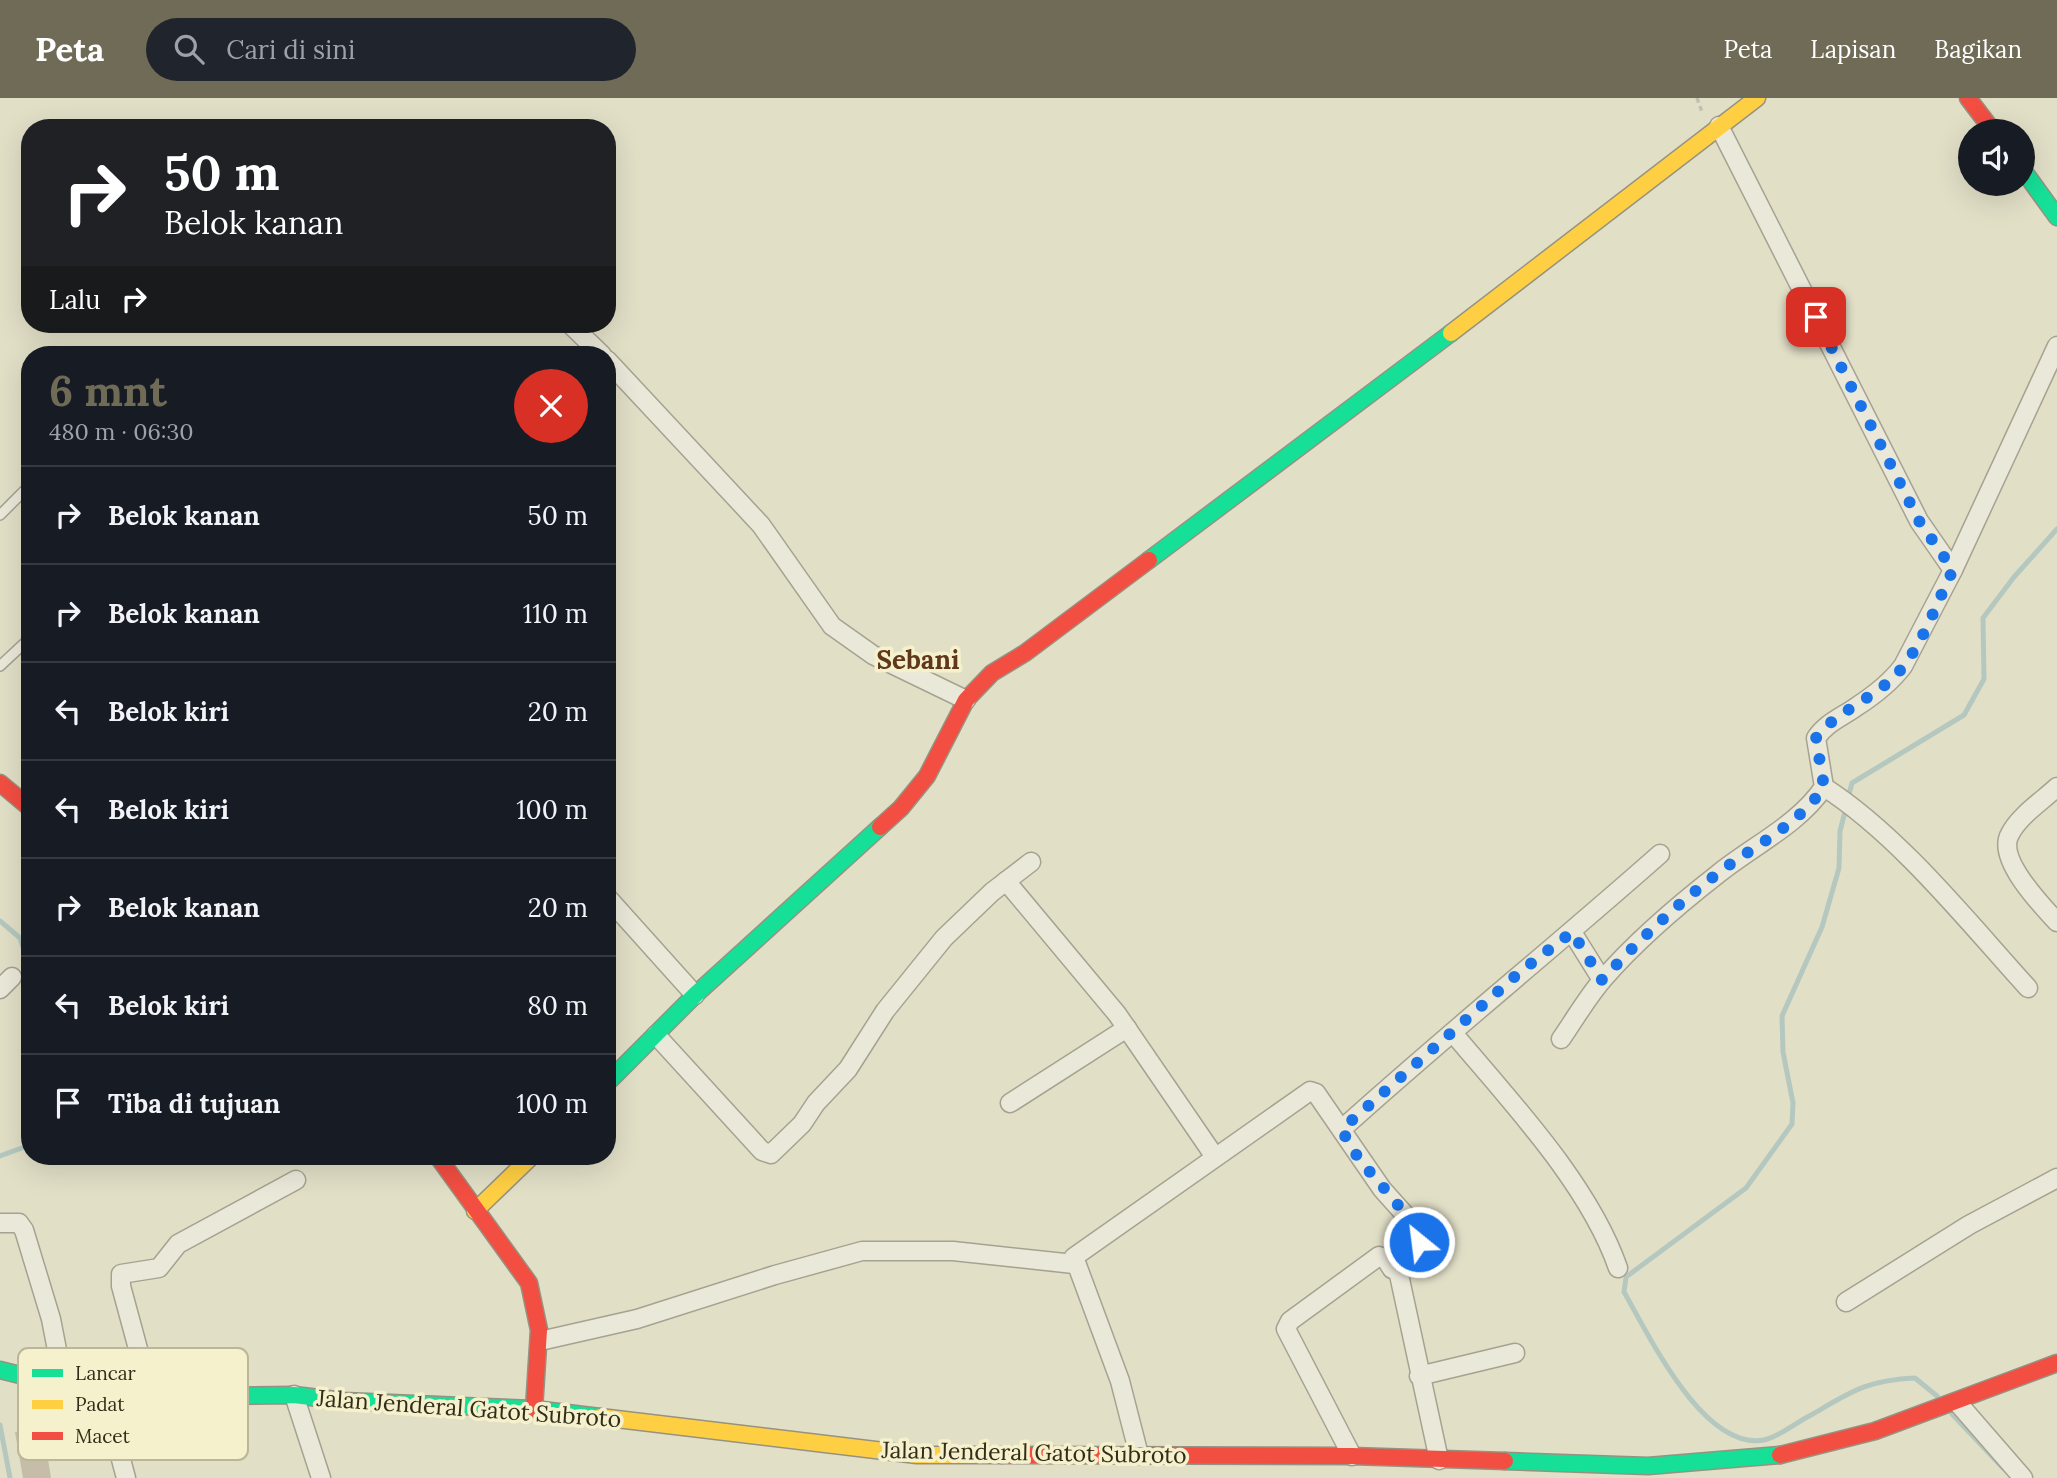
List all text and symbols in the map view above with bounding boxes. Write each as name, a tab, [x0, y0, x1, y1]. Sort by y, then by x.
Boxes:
search box	[146, 18, 636, 81]
text: Peta	[35, 28, 104, 70]
icon: search	[170, 30, 208, 68]
text: Cari di sini	[226, 33, 355, 66]
text: Peta	[1724, 34, 1772, 65]
text: Lapisan	[1810, 34, 1896, 65]
text: Bagikan	[1934, 34, 2022, 65]
map controls	[1958, 119, 2035, 196]
button: sound	[1958, 119, 2035, 196]
text: 50 m	[164, 141, 280, 203]
icon: right	[49, 147, 140, 238]
text: Belok kanan	[164, 202, 343, 243]
icon: right	[115, 280, 153, 318]
text: Lalu	[49, 283, 101, 316]
pin	[1786, 287, 1846, 347]
icon: arrive	[1797, 298, 1835, 336]
text: 6 mnt	[49, 364, 167, 418]
button: close	[514, 369, 588, 443]
text: 480 m · 06:30	[49, 417, 194, 446]
icon: right	[49, 496, 87, 534]
text: Belok kanan	[108, 499, 260, 532]
text: 50 m	[528, 499, 588, 532]
icon: right	[49, 594, 87, 632]
text: Belok kanan	[108, 597, 260, 630]
text: 110 m	[523, 597, 588, 630]
district label: Sebani	[876, 643, 960, 676]
icon: left	[49, 692, 87, 730]
text: Belok kiri	[108, 695, 229, 728]
text: 20 m	[528, 695, 588, 728]
icon: left	[49, 790, 87, 828]
text: Belok kiri	[108, 793, 229, 826]
text: 100 m	[516, 793, 588, 826]
icon: right	[49, 888, 87, 926]
text: Belok kanan	[108, 891, 260, 924]
text: 20 m	[528, 891, 588, 924]
icon: left	[49, 986, 87, 1024]
text: Belok kiri	[108, 989, 229, 1022]
text: 80 m	[527, 989, 588, 1022]
icon: arrive	[49, 1084, 87, 1122]
text: Tiba di tujuan	[108, 1087, 280, 1120]
text: 100 m	[516, 1087, 588, 1120]
position arrow	[1382, 1205, 1456, 1279]
legend	[18, 1348, 248, 1460]
text: Lancar	[75, 1361, 137, 1385]
street label: Jalan Jenderal Gatot Subroto	[315, 1383, 622, 1433]
text: Padat	[75, 1392, 125, 1416]
text: Macet	[75, 1424, 130, 1448]
street label: Jalan Jenderal Gatot Subroto	[880, 1435, 1187, 1469]

